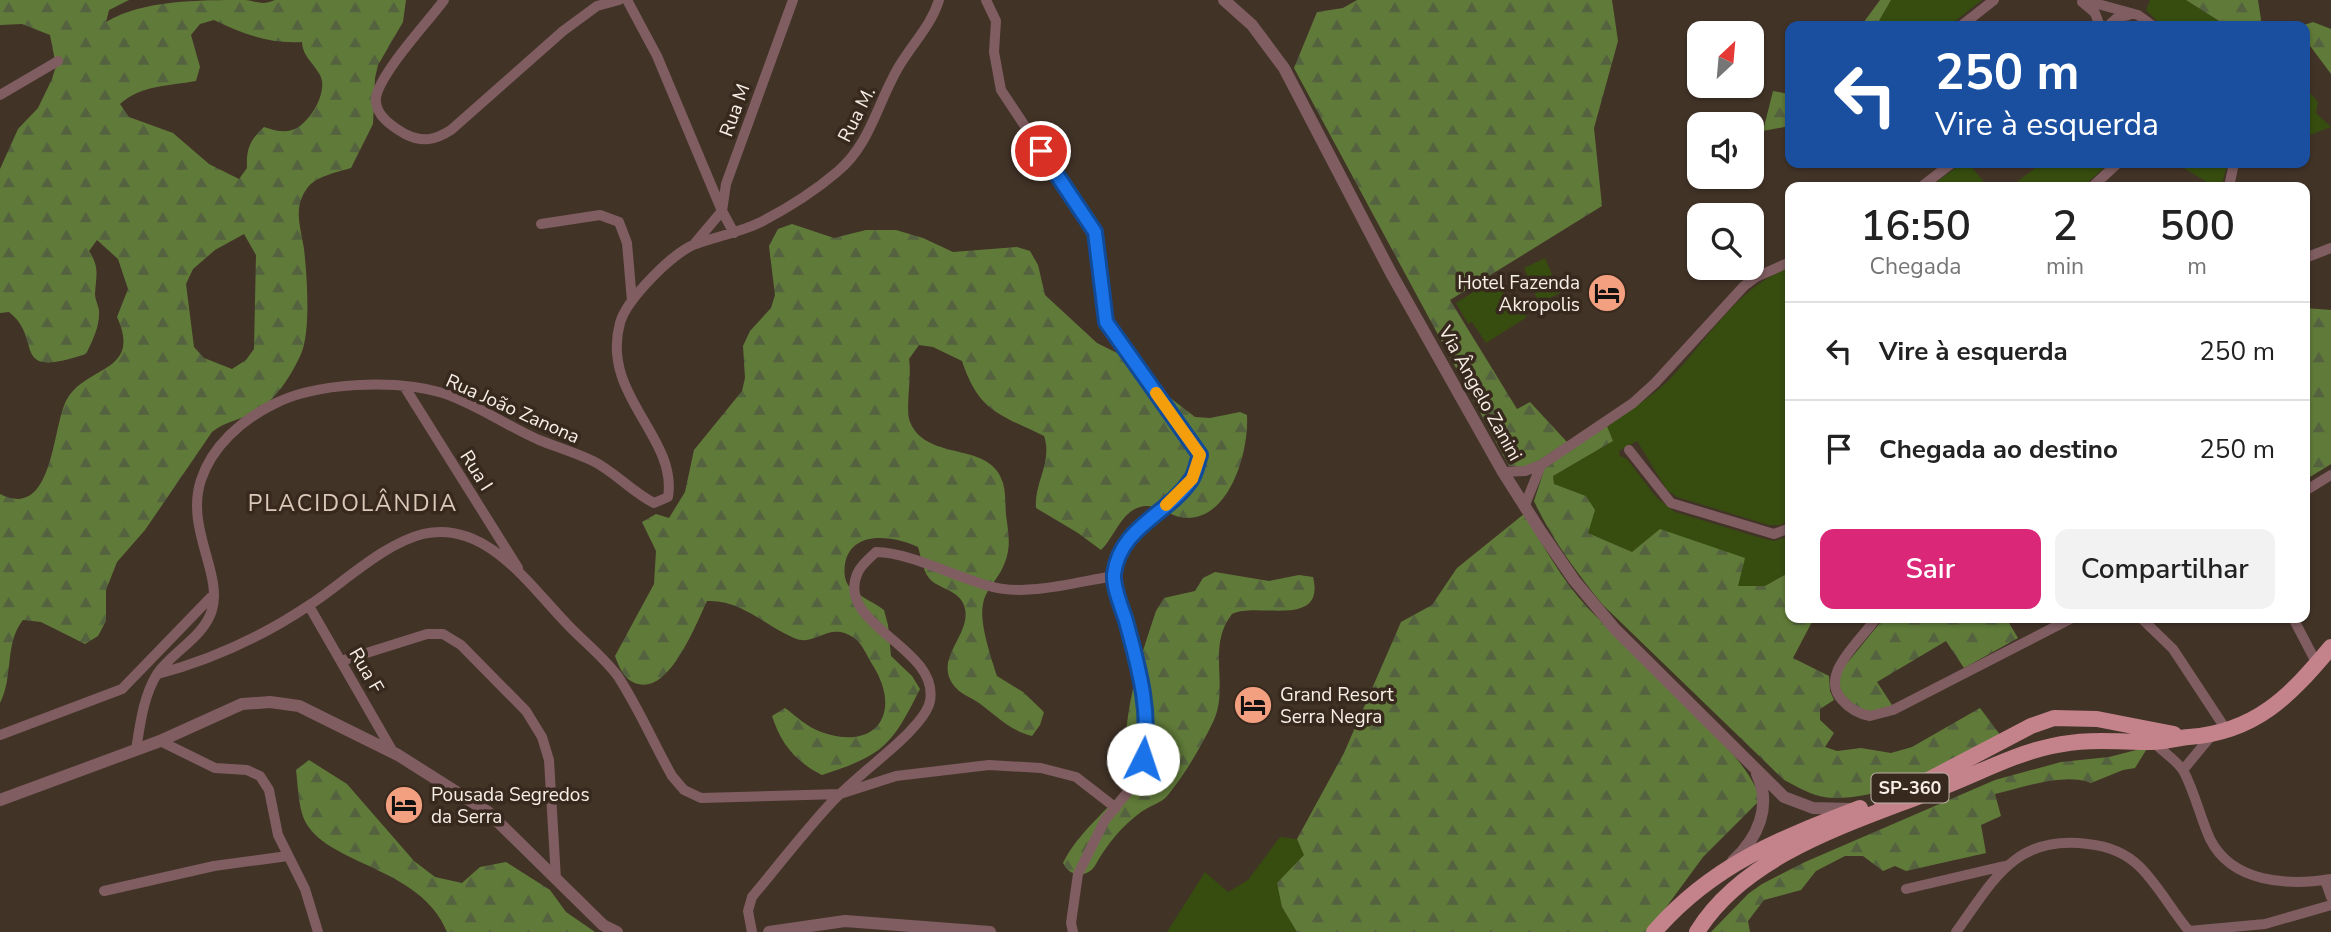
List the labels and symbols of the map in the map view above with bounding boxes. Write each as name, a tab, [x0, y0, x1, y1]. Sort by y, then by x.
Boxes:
north arrow	[1687, 21, 1764, 98]
street label: Rua M	[713, 80, 756, 140]
street label: Rua M.	[832, 82, 882, 147]
pin	[1011, 121, 1071, 181]
place label: Hotel Fazenda Akropolis	[1457, 270, 1580, 318]
hotel icon: Hotel Fazenda Akropolis	[1586, 272, 1628, 314]
street label: Via Ângelo Zanini	[1432, 320, 1528, 466]
street label: Rua João Zanona	[442, 368, 584, 450]
street label: Rua I	[454, 445, 499, 496]
district label: PLACIDOLÂNDIA	[248, 488, 458, 519]
street label: Rua F	[343, 643, 390, 698]
place label: Grand Resort Serra Negra	[1280, 682, 1394, 730]
hotel icon: Grand Resort Serra Negra	[1232, 684, 1274, 726]
position arrow	[1106, 722, 1180, 796]
road number: SP-360	[1871, 774, 1948, 802]
place label: Pousada Segredos da Serra	[431, 782, 590, 830]
hotel icon: Pousada Segredos da Serra	[383, 784, 425, 826]

